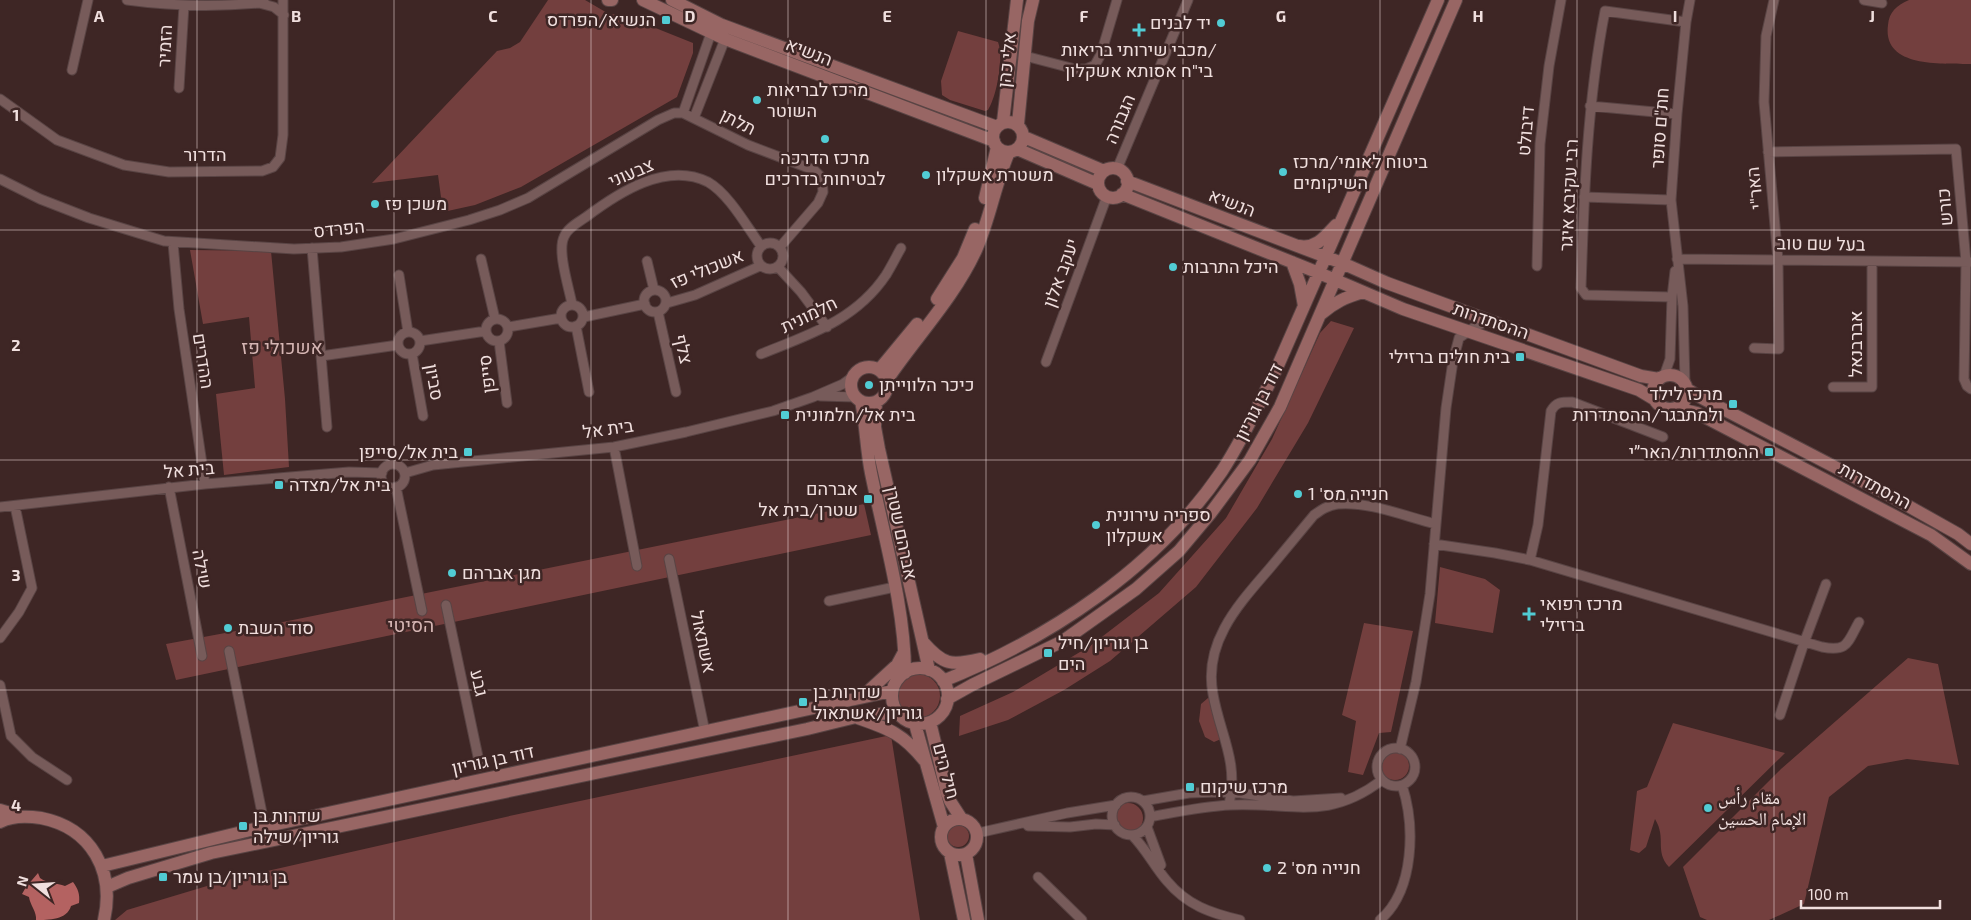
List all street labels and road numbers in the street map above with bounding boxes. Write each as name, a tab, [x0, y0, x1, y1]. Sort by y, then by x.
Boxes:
street label: הזמיר	[152, 24, 176, 68]
street label: אלי כהן	[992, 31, 1020, 89]
street label: הנשיא	[783, 32, 836, 70]
street label: חת"ם סופר	[1645, 87, 1673, 169]
street label: הגבורה	[1099, 90, 1139, 147]
street label: תלתן	[717, 103, 760, 139]
street label: דיבולט	[1512, 105, 1538, 157]
street label: רבי עקיבא איגר	[1554, 138, 1582, 252]
street label: הדרור	[184, 143, 226, 165]
street label: צבעוני	[605, 153, 657, 191]
street label: האר"י	[1741, 166, 1767, 211]
street label: הנשיא	[1206, 183, 1259, 221]
street label: כורש	[1931, 187, 1957, 227]
street label: הפרדס	[312, 214, 366, 242]
street label: בעל שם טוב	[1776, 231, 1866, 255]
street label: יעקב אלון	[1037, 235, 1083, 310]
street label: אשכולי פז	[667, 243, 747, 293]
street label: חלמונית	[777, 291, 840, 337]
street label: ההסתדרות	[1451, 297, 1532, 343]
street label: אברבנאל	[1844, 311, 1866, 377]
street label: ההדרים	[189, 331, 219, 390]
street label: צלף	[670, 332, 698, 366]
street label: סייפן	[473, 354, 499, 395]
street label: דוד בן גוריון	[1229, 359, 1287, 444]
street label: סביון	[421, 362, 449, 402]
street label: בית אל	[581, 413, 635, 442]
street label: בית אל	[163, 456, 216, 482]
street label: ההסתדרות	[1836, 457, 1915, 513]
street label: אברהם שטרן	[881, 484, 923, 582]
street label: שילה	[188, 547, 218, 590]
street label: אשתאול	[687, 609, 721, 675]
street label: גבע	[466, 667, 494, 698]
street label: דוד בן גוריון	[450, 740, 536, 778]
street label: חיל הים	[929, 740, 965, 801]

